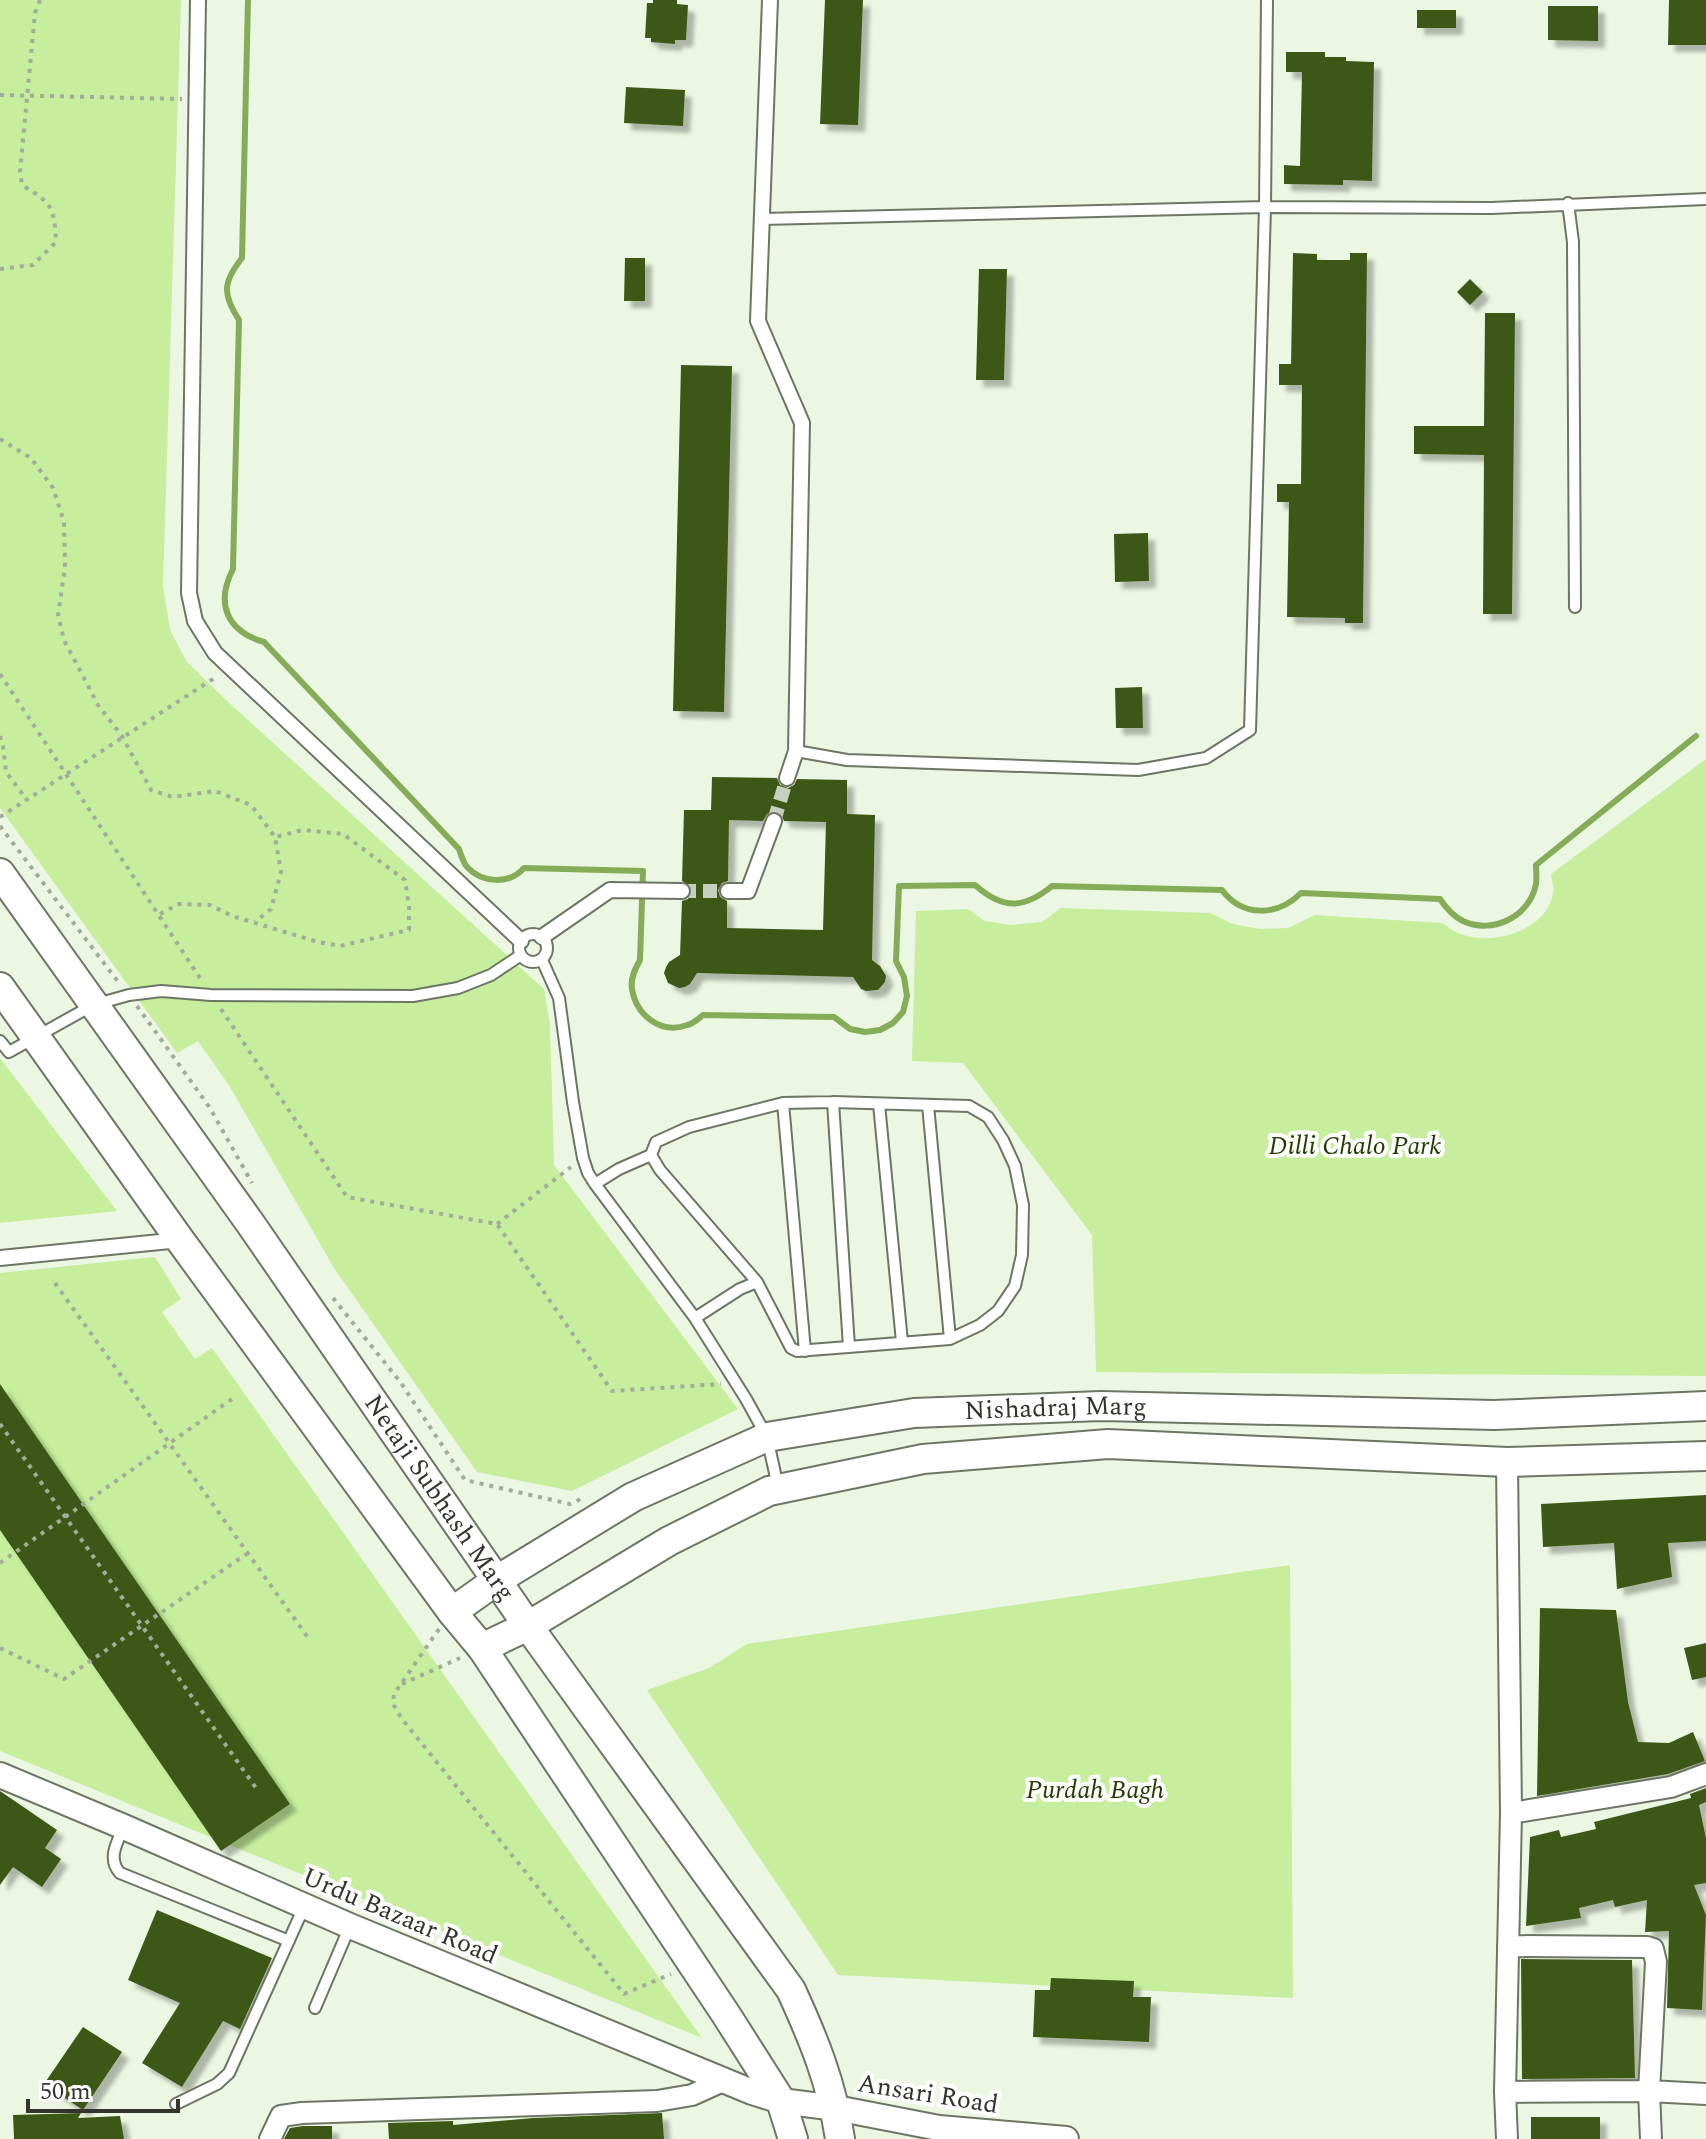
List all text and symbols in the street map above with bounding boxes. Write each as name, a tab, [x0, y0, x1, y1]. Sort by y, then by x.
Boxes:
park label: Dilli Chalo Park	[1269, 1126, 1441, 1166]
street label: Netaji Subhash Marg	[354, 1386, 525, 1610]
street label: Nishadraj Marg	[964, 1386, 1147, 1431]
park label: Purdah Bagh	[1026, 1770, 1164, 1810]
street label: Urdu Bazaar Road	[296, 1857, 504, 1975]
scale bar	[28, 2063, 178, 2113]
street label: Ansari Road	[855, 2063, 1001, 2125]
text: 50 m	[40, 2074, 91, 2110]

